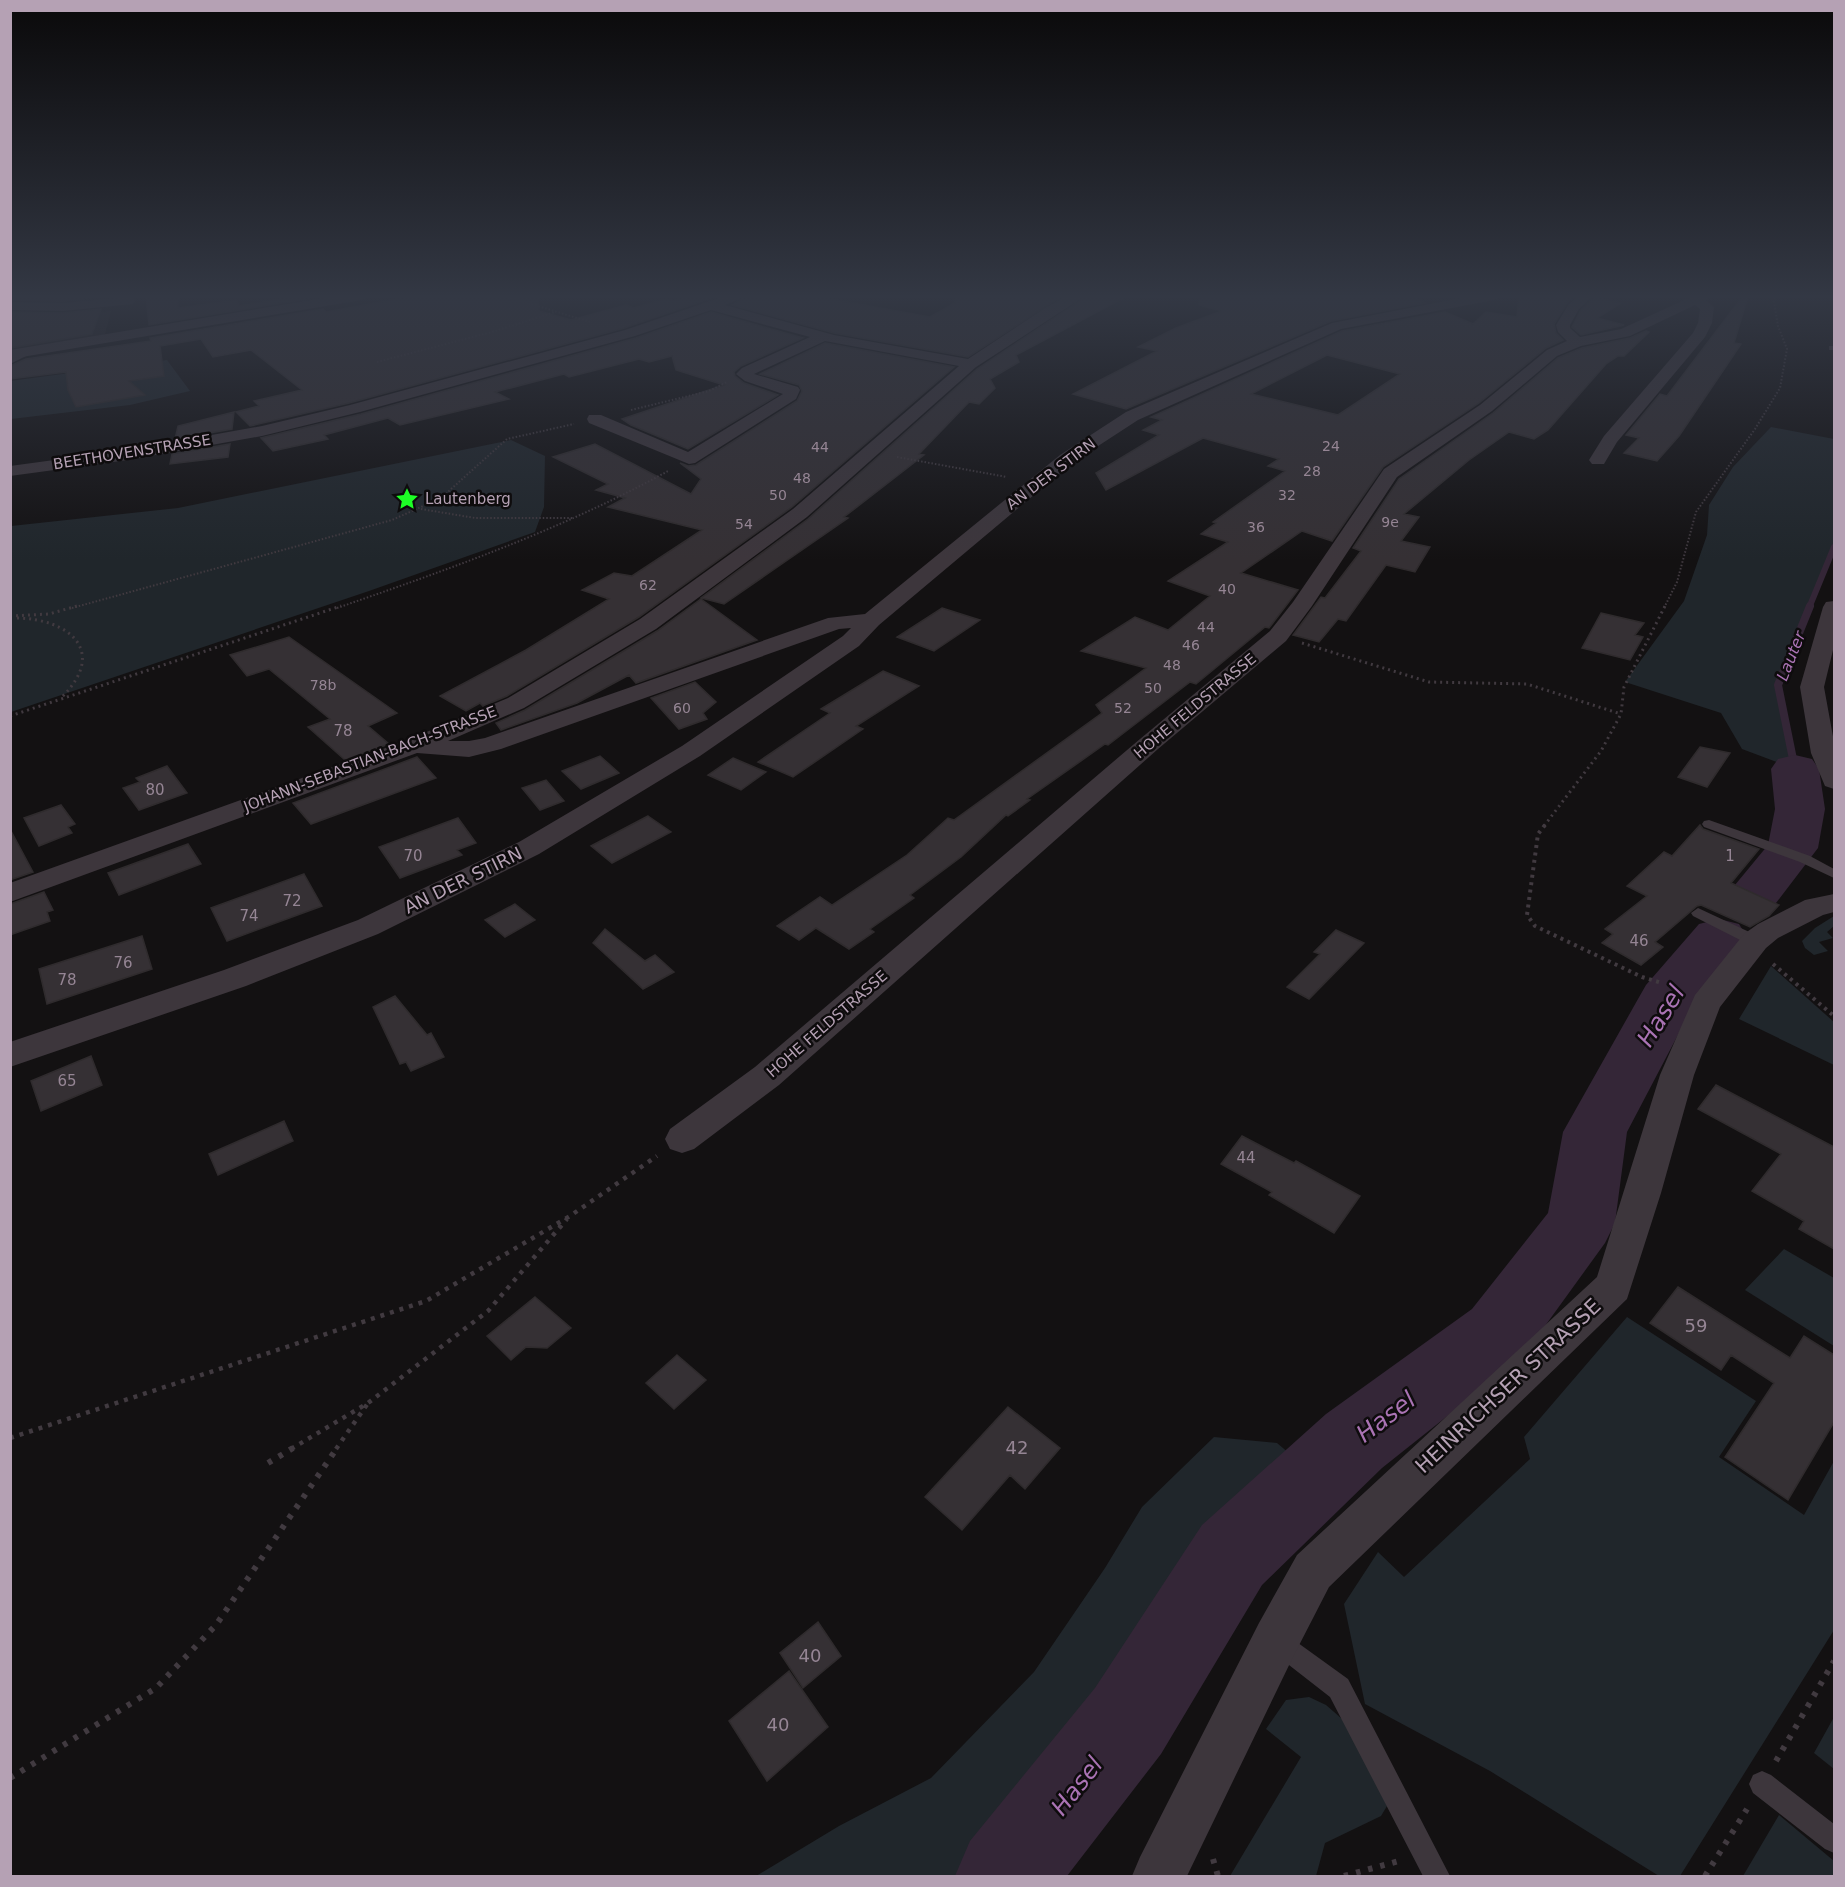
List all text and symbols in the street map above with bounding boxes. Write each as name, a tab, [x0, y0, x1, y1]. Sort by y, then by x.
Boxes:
street label: BEETHOVENSTRASSE	[52, 431, 212, 473]
street label: AN DER STIRN	[1003, 435, 1099, 513]
house number: 24	[1322, 438, 1340, 454]
house number: 44	[811, 439, 829, 455]
house number: 28	[1303, 463, 1321, 479]
house number: 48	[793, 470, 811, 486]
place icon: Lautenberg	[394, 486, 420, 512]
house number: 50	[769, 487, 787, 503]
house number: 32	[1278, 487, 1296, 503]
place label: Lautenberg	[425, 490, 511, 508]
house number: 9e	[1381, 514, 1399, 530]
house number: 54	[735, 516, 753, 532]
house number: 36	[1247, 519, 1265, 535]
house number: 62	[639, 577, 657, 593]
house number: 40	[1218, 581, 1236, 597]
house number: 44	[1197, 619, 1215, 635]
water label: Lauter	[1773, 627, 1810, 683]
house number: 46	[1182, 637, 1200, 653]
street label: HOHE FELDSTRASSE	[1130, 650, 1260, 762]
house number: 48	[1163, 657, 1181, 673]
house number: 78b	[310, 677, 336, 693]
house number: 50	[1144, 680, 1162, 696]
house number: 60	[673, 700, 691, 716]
house number: 52	[1114, 700, 1132, 716]
street label: JOHANN-SEBASTIAN-BACH-STRASSE	[240, 702, 499, 816]
house number: 78	[333, 722, 353, 740]
house number: 80	[145, 781, 165, 799]
street label: AN DER STIRN	[401, 842, 525, 918]
house number: 70	[403, 847, 423, 865]
house number: 1	[1725, 847, 1735, 865]
house number: 72	[282, 892, 302, 910]
house number: 74	[239, 907, 259, 925]
house number: 46	[1629, 932, 1649, 950]
house number: 76	[113, 954, 133, 972]
street label: HOHE FELDSTRASSE	[763, 967, 891, 1081]
house number: 78	[57, 971, 77, 989]
water label: Hasel	[1631, 980, 1691, 1052]
house number: 65	[57, 1072, 77, 1090]
house number: 44	[1236, 1149, 1256, 1167]
street label: HEINRICHSER STRASSE	[1410, 1294, 1606, 1478]
house number: 59	[1685, 1315, 1707, 1336]
water label: Hasel	[1351, 1386, 1421, 1448]
house number: 42	[1006, 1437, 1028, 1458]
house number: 40	[799, 1645, 821, 1666]
house number: 40	[767, 1714, 789, 1735]
water label: Hasel	[1045, 1751, 1109, 1821]

